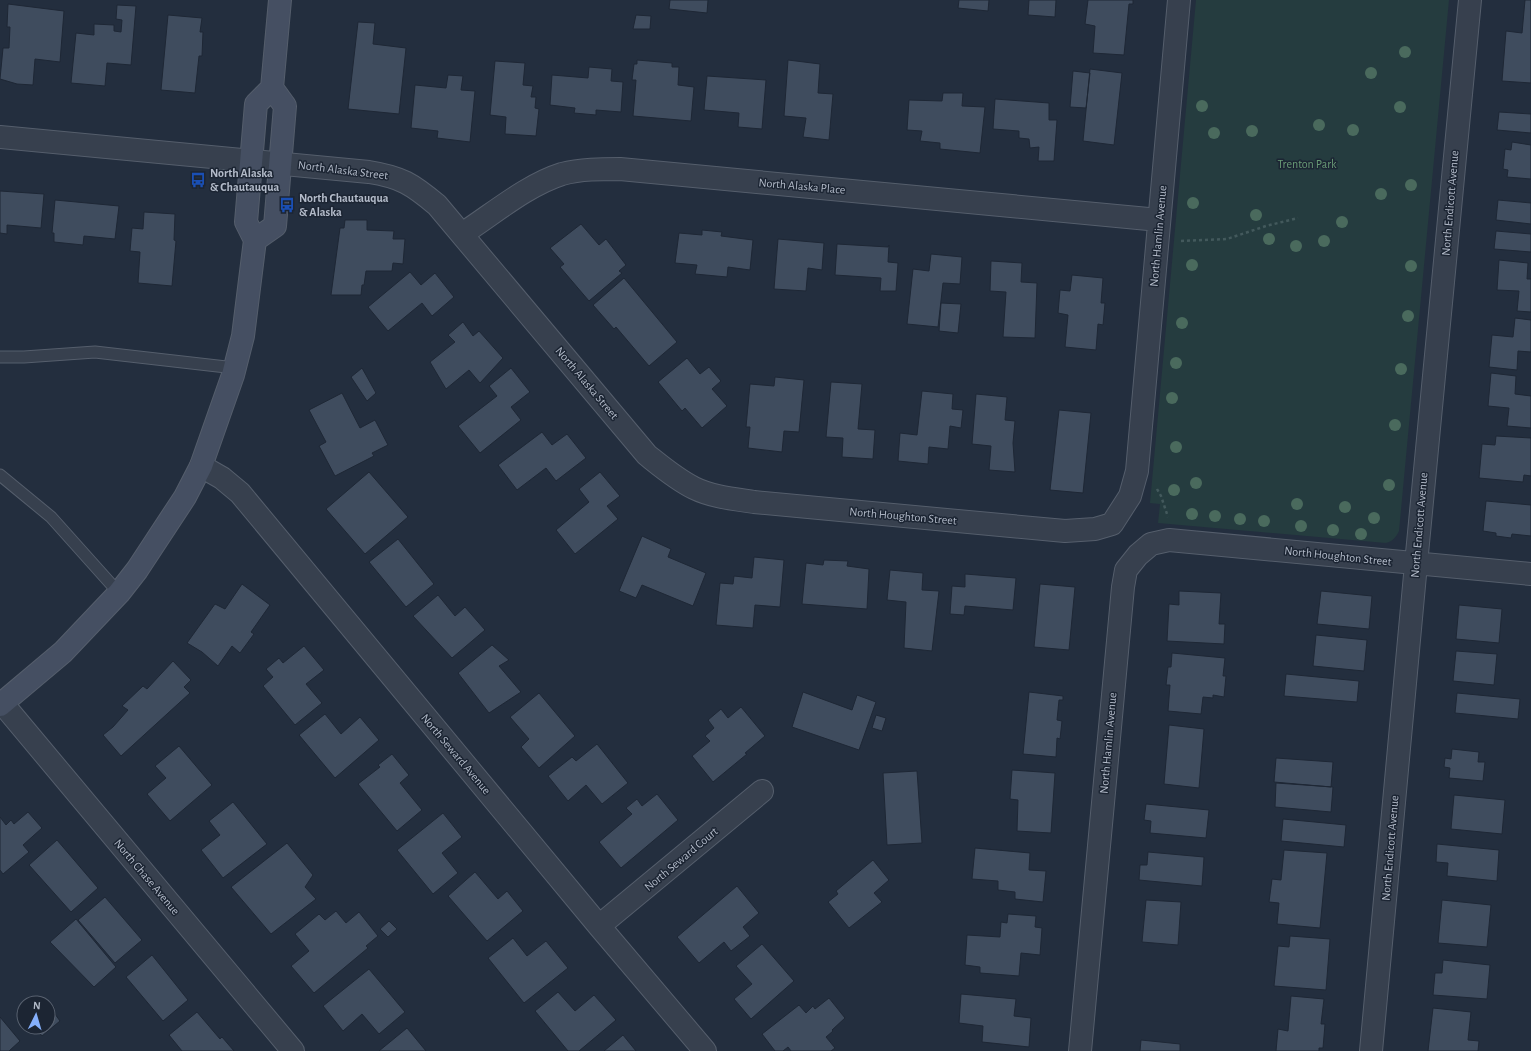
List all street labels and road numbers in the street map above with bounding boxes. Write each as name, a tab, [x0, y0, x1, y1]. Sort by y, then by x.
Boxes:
street label: North Endicott Avenue	[1439, 150, 1461, 256]
street label: North Alaska Street	[297, 159, 389, 181]
street label: North Alaska Place	[758, 176, 846, 196]
street label: North Hamlin Avenue	[1148, 185, 1168, 287]
street label: North Alaska Street	[553, 344, 621, 422]
street label: North Endicott Avenue	[1408, 472, 1430, 578]
street label: North Houghton Street	[849, 505, 957, 527]
street label: North Houghton Street	[1284, 544, 1392, 568]
street label: North Hamlin Avenue	[1098, 692, 1118, 794]
street label: North Seward Avenue	[419, 711, 493, 797]
street label: North Endicott Avenue	[1379, 795, 1401, 901]
street label: North Seward Court	[642, 825, 720, 893]
street label: North Chase Avenue	[112, 837, 182, 917]

